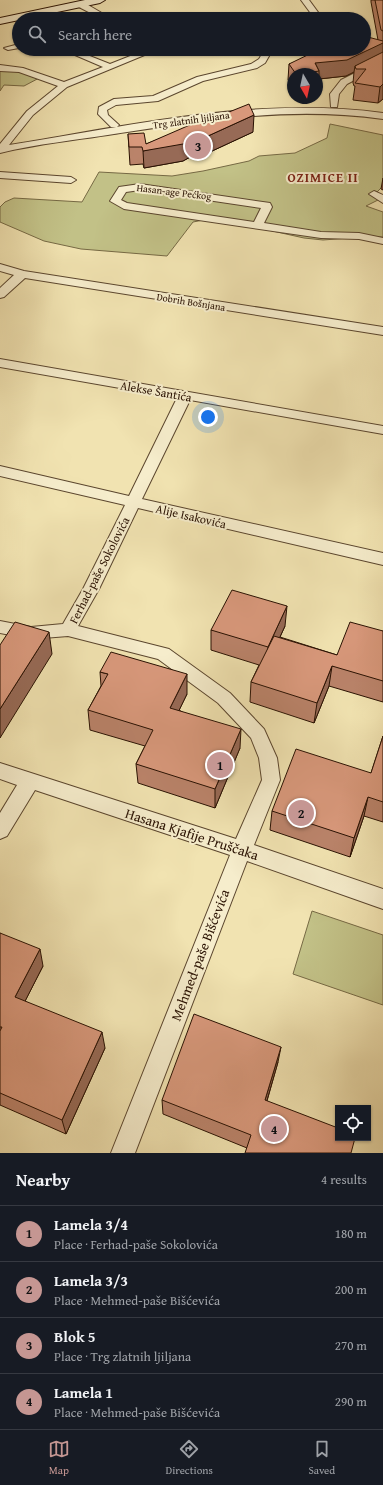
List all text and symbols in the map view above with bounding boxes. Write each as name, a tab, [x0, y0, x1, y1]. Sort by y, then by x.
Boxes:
search box	[12, 12, 371, 56]
icon: search	[26, 23, 48, 45]
text: Search here	[58, 24, 132, 45]
north arrow	[287, 68, 323, 104]
street label: Trg zlatnih ljiljana	[152, 107, 231, 133]
pin: 3	[185, 131, 211, 161]
district label: OZIMICE II	[287, 168, 359, 187]
street label: Hasan-age Pećkog	[136, 180, 212, 204]
street label: Dobrih Bošnjana	[156, 289, 227, 315]
street label: Alekse Šantića	[119, 376, 193, 406]
your location	[198, 407, 218, 427]
street label: Alije Isakovića	[154, 500, 228, 532]
street label: Ferhad-paše Sokolovića	[65, 513, 133, 626]
pin: 1	[207, 750, 233, 780]
pin: 2	[288, 798, 314, 828]
street label: Hasana Kjafije Pruščaka	[123, 803, 262, 865]
street label: Mehmed-paše Bišćevića	[166, 886, 234, 1024]
map controls	[335, 1105, 371, 1141]
button: locate	[335, 1105, 371, 1141]
pin: 4	[261, 1114, 287, 1144]
text: Nearby	[16, 1167, 70, 1192]
text: 4 results	[321, 1170, 367, 1189]
text: Lamela 3/4	[54, 1214, 128, 1235]
text: 1	[26, 1224, 32, 1243]
text: 180 m	[335, 1224, 367, 1243]
text: Place · Ferhad-paše Sokolovića	[54, 1235, 218, 1254]
text: Lamela 3/3	[54, 1270, 128, 1291]
text: 2	[26, 1280, 32, 1299]
text: 200 m	[335, 1280, 367, 1299]
text: Place · Mehmed-paše Bišćevića	[54, 1291, 220, 1310]
text: Blok 5	[54, 1326, 96, 1347]
text: 3	[26, 1336, 32, 1355]
text: 270 m	[335, 1336, 367, 1355]
text: Place · Trg zlatnih ljiljana	[54, 1347, 191, 1366]
text: Lamela 1	[54, 1382, 113, 1403]
text: 4	[26, 1392, 32, 1411]
text: 290 m	[335, 1392, 367, 1411]
text: Place · Mehmed-paše Bišćevića	[54, 1403, 220, 1422]
tab: Map	[48, 1438, 70, 1478]
tab: Directions	[166, 1438, 213, 1478]
tab: Saved	[308, 1438, 335, 1478]

